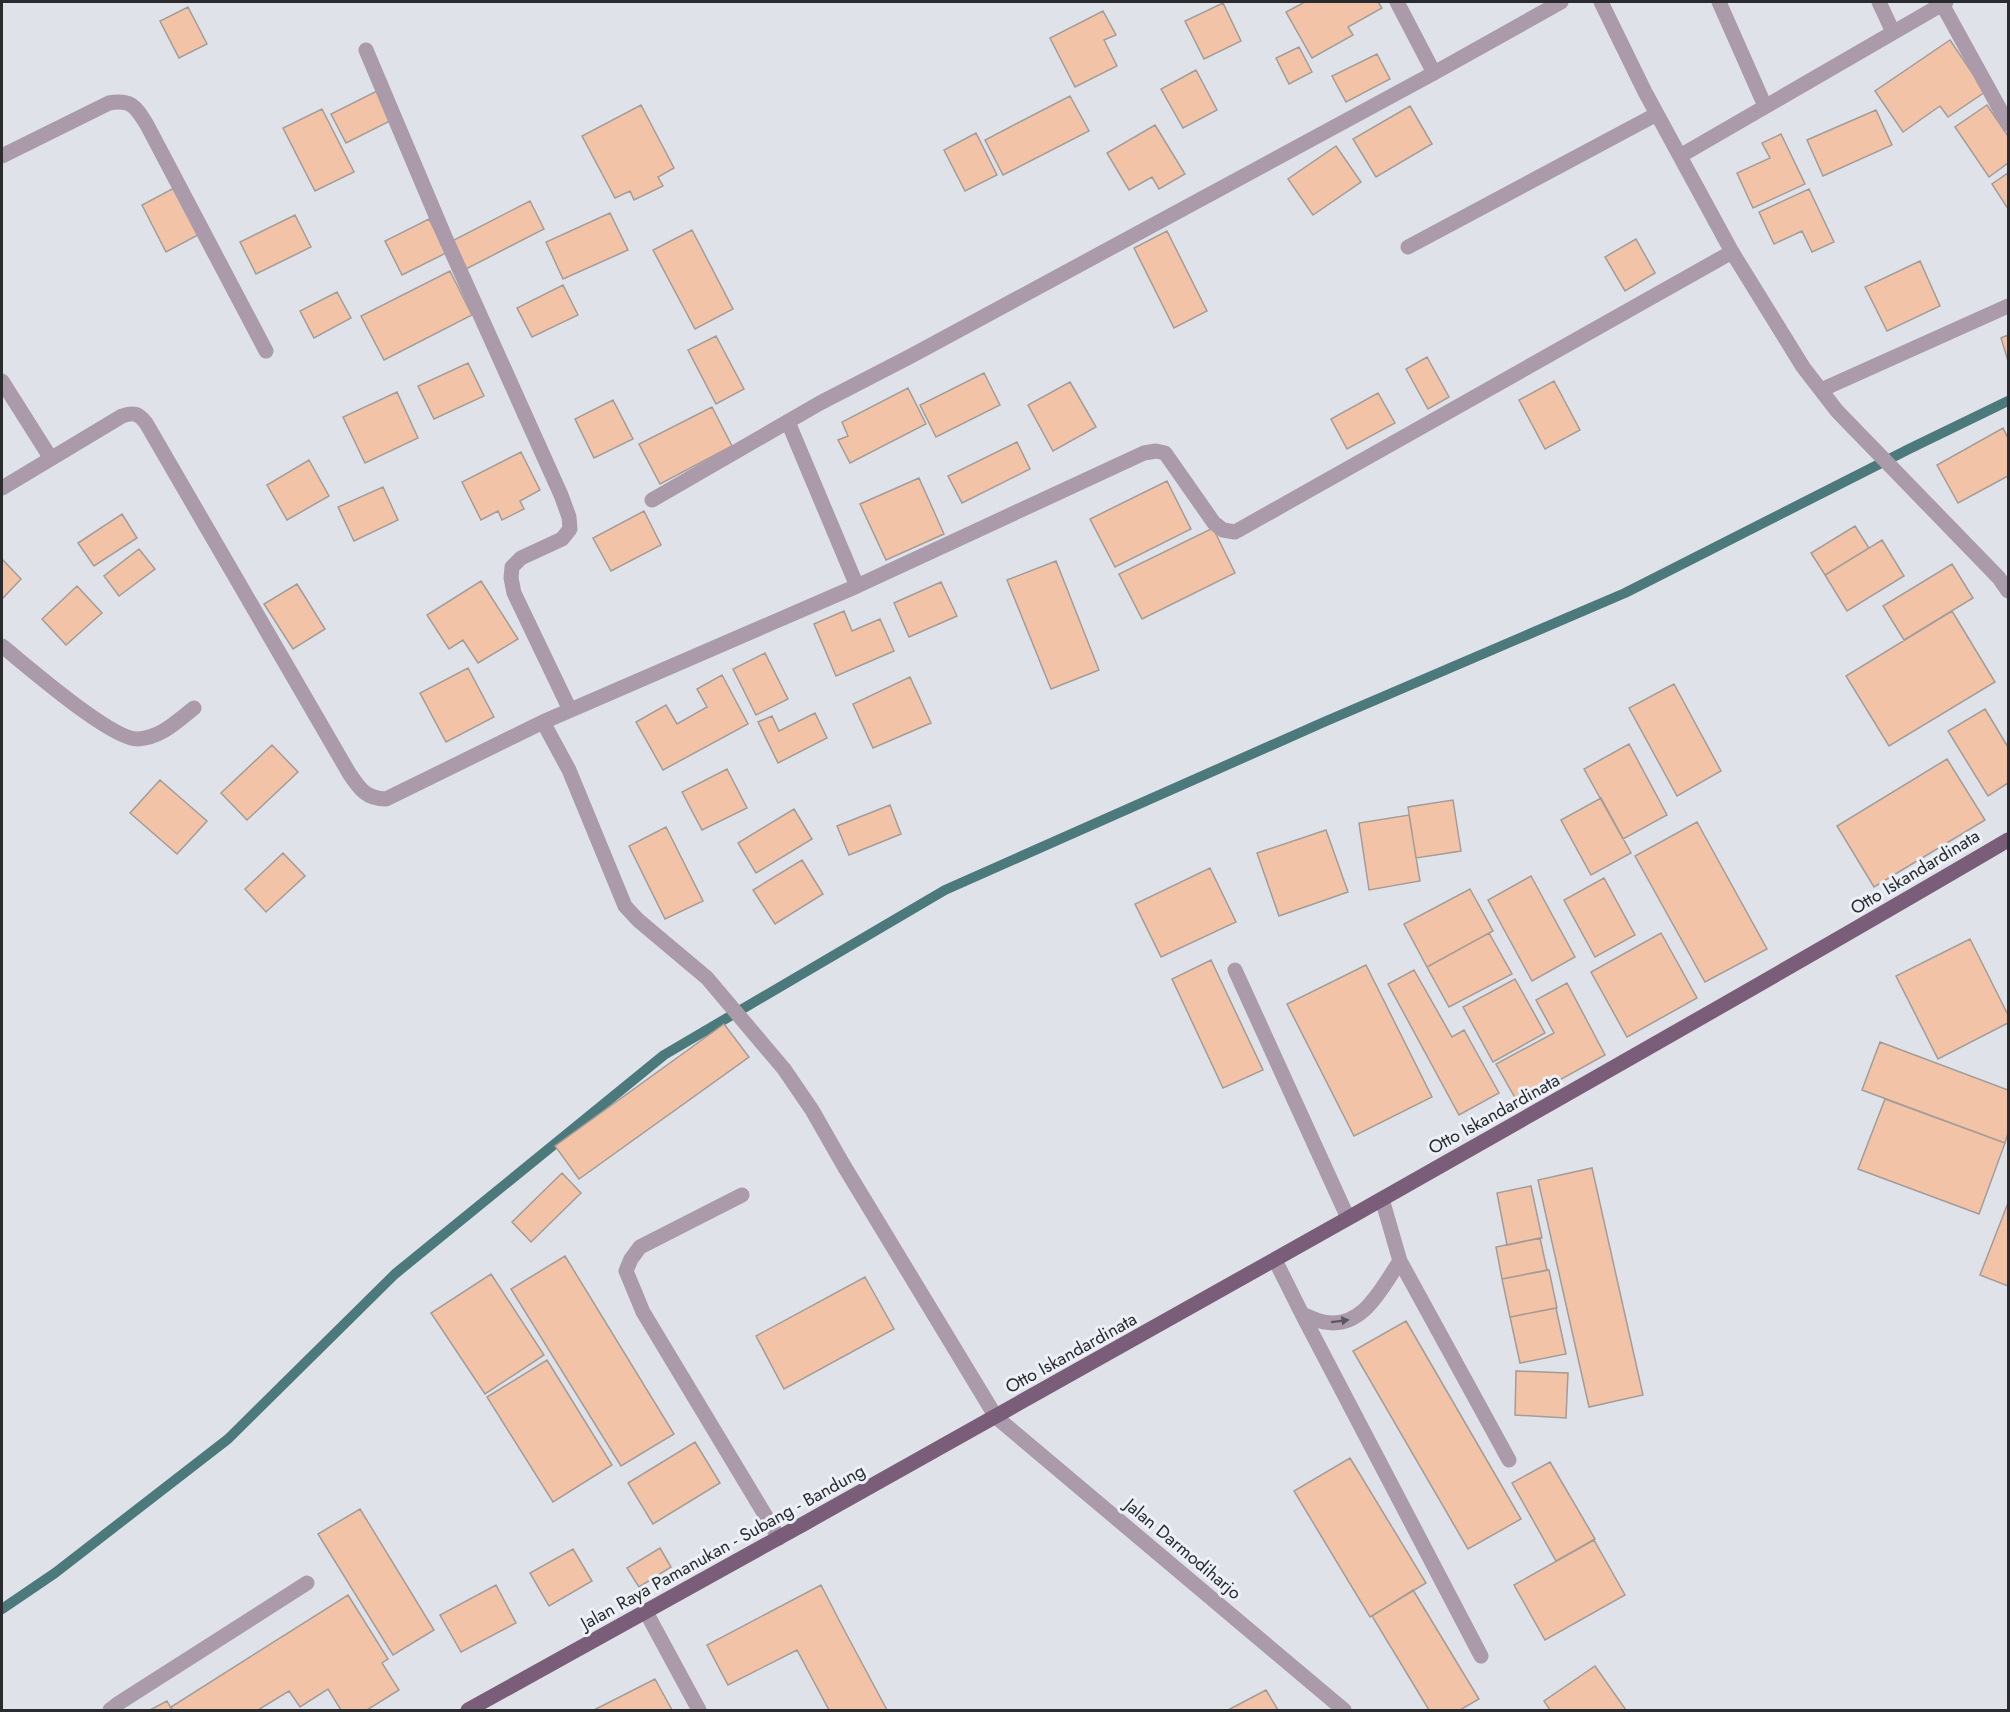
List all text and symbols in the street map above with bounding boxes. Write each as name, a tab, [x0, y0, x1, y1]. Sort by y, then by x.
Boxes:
street label: Otto Iskandardinata	[1845, 823, 1985, 921]
street label: Otto Iskandardinata	[1423, 1067, 1565, 1161]
street label: Otto Iskandardinata	[1000, 1306, 1142, 1400]
one-way arrow	[1331, 1317, 1350, 1326]
street label: Jalan Raya Pamanukan - Subang - Bandung	[574, 1458, 870, 1637]
street label: Jalan Darmodiharjo	[1118, 1491, 1247, 1606]

